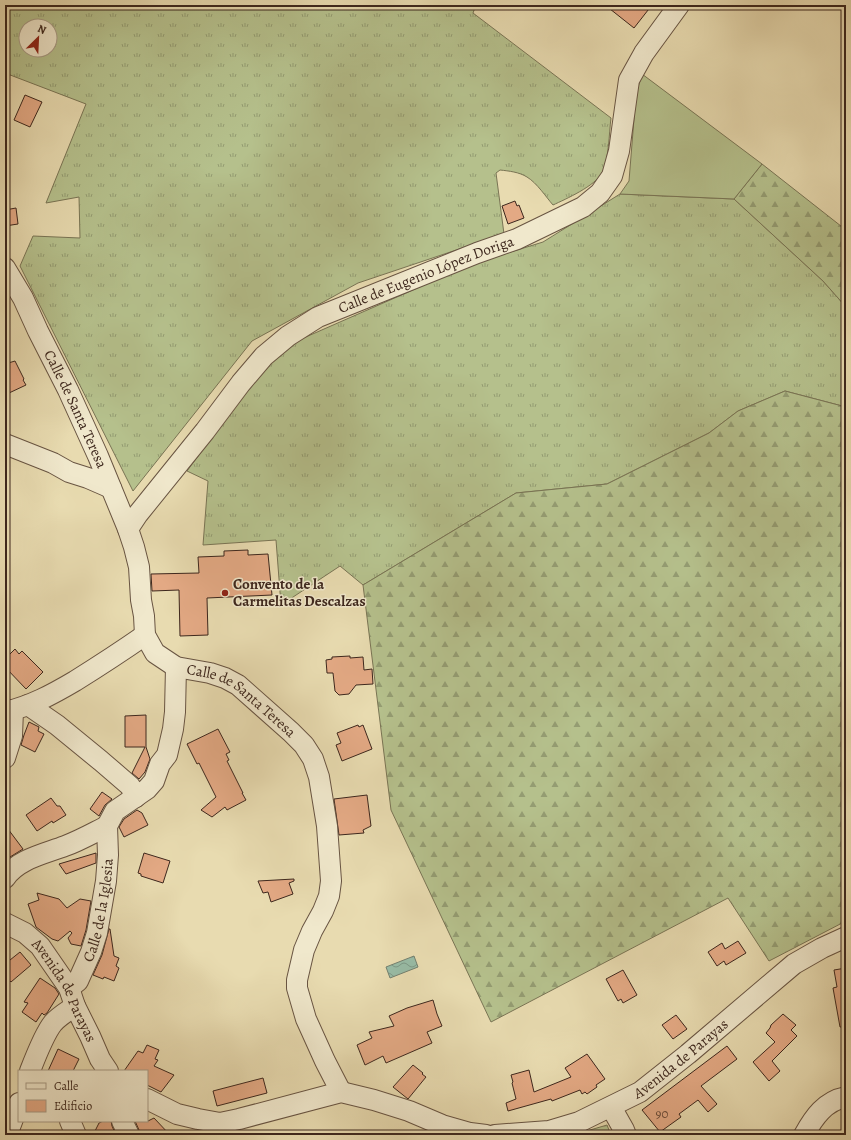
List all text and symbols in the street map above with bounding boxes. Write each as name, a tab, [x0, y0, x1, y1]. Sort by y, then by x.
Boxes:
north arrow	[18, 18, 58, 58]
text: N	[35, 21, 49, 38]
street label: Calle de Eugenio López Doriga	[335, 231, 516, 318]
street label: Calle de Santa Teresa	[39, 347, 112, 471]
place label: Convento de la Carmelitas Descalzas	[233, 574, 366, 611]
marker: Convento de la Carmelitas Descalzas	[220, 588, 230, 598]
street label: Calle de Santa Teresa	[185, 659, 301, 742]
street label: Calle de la Iglesia	[78, 858, 118, 965]
street label: Avenida de Parayas	[27, 933, 101, 1045]
street label: Avenida de Parayas	[629, 1014, 732, 1104]
legend	[18, 1070, 148, 1122]
text: Calle	[54, 1078, 78, 1094]
text: Edificio	[54, 1098, 92, 1114]
house number: 90	[656, 1105, 668, 1122]

